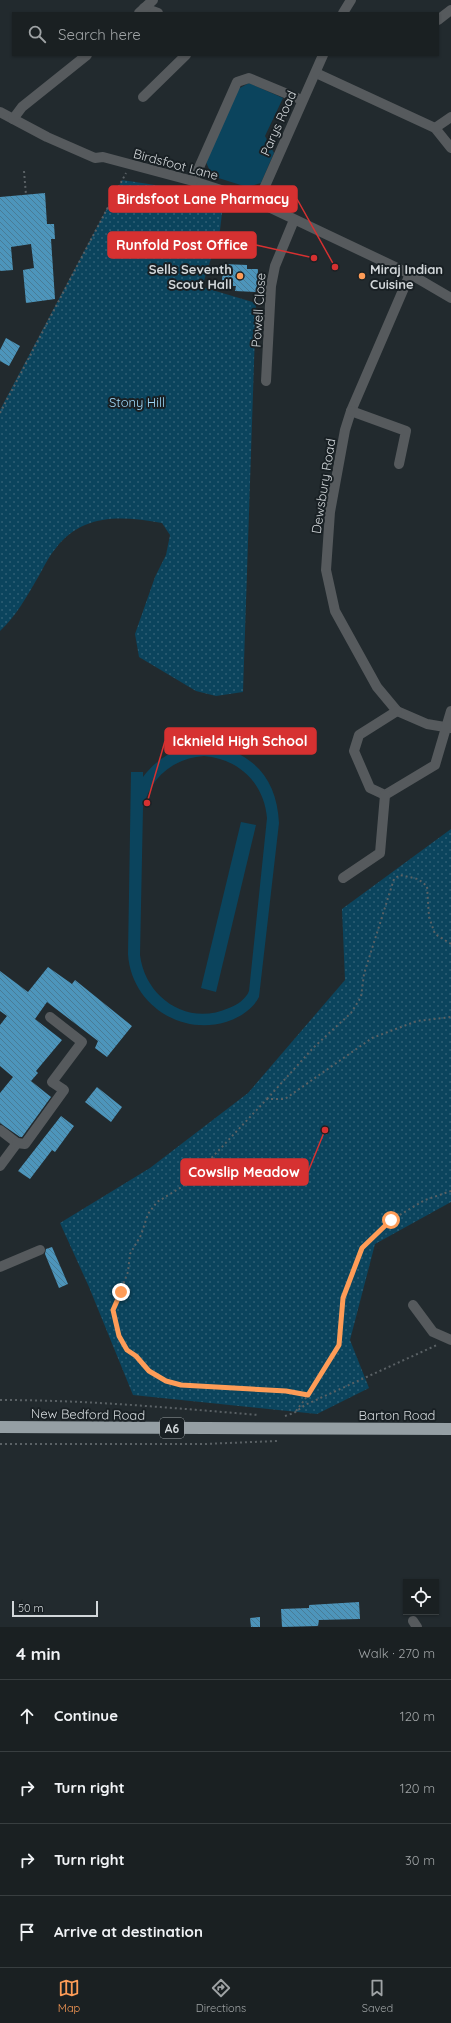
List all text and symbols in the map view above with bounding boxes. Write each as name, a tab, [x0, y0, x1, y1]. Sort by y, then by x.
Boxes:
search box	[12, 12, 439, 56]
icon: search	[26, 23, 48, 45]
text: Search here	[58, 25, 141, 44]
street label: Parys Road	[257, 88, 299, 158]
street label: Birdsfoot Lane	[132, 145, 220, 183]
callout: Birdsfoot Lane Pharmacy	[109, 186, 297, 212]
text: Birdsfoot Lane Pharmacy	[117, 190, 289, 208]
callout: Runfold Post Office	[108, 232, 256, 258]
text: Runfold Post Office	[116, 236, 248, 254]
place label: Sells Seventh Scout Hall	[149, 261, 232, 292]
place label: Miraj Indian Cuisine	[370, 261, 443, 292]
marker: Sells Seventh Scout Hall	[235, 271, 245, 281]
marker: Miraj Indian Cuisine	[357, 271, 367, 281]
street label: Powell Close	[247, 272, 269, 348]
park label: Stony Hill	[109, 394, 165, 410]
street label: Dewsbury Road	[308, 437, 338, 535]
callout: Icknield High School	[165, 728, 316, 754]
text: Icknield High School	[173, 732, 307, 750]
callout: Cowslip Meadow	[181, 1159, 308, 1185]
text: Cowslip Meadow	[188, 1163, 300, 1181]
route start	[382, 1211, 400, 1229]
route end	[112, 1283, 130, 1301]
street label: New Bedford Road	[31, 1405, 145, 1423]
street label: Barton Road	[359, 1407, 435, 1423]
road number: A6	[160, 1418, 184, 1438]
map controls	[403, 1579, 439, 1615]
button: locate	[403, 1579, 439, 1615]
scale bar	[12, 1599, 98, 1618]
text: 50 m	[18, 1601, 44, 1615]
text: 4 min	[16, 1643, 61, 1664]
text: Walk · 270 m	[358, 1645, 435, 1661]
icon: ahead	[16, 1705, 38, 1727]
text: Continue	[54, 1706, 118, 1725]
text: 120 m	[400, 1708, 435, 1724]
icon: right	[16, 1777, 38, 1799]
text: Turn right	[54, 1778, 125, 1797]
text: 120 m	[400, 1780, 435, 1796]
icon: right	[16, 1849, 38, 1871]
text: Turn right	[54, 1850, 125, 1869]
text: 30 m	[405, 1852, 435, 1868]
icon: arrive	[16, 1921, 38, 1943]
text: Arrive at destination	[54, 1922, 203, 1941]
tab: Map	[58, 1977, 80, 2015]
tab: Directions	[196, 1977, 246, 2015]
tab: Saved	[362, 1977, 393, 2015]

